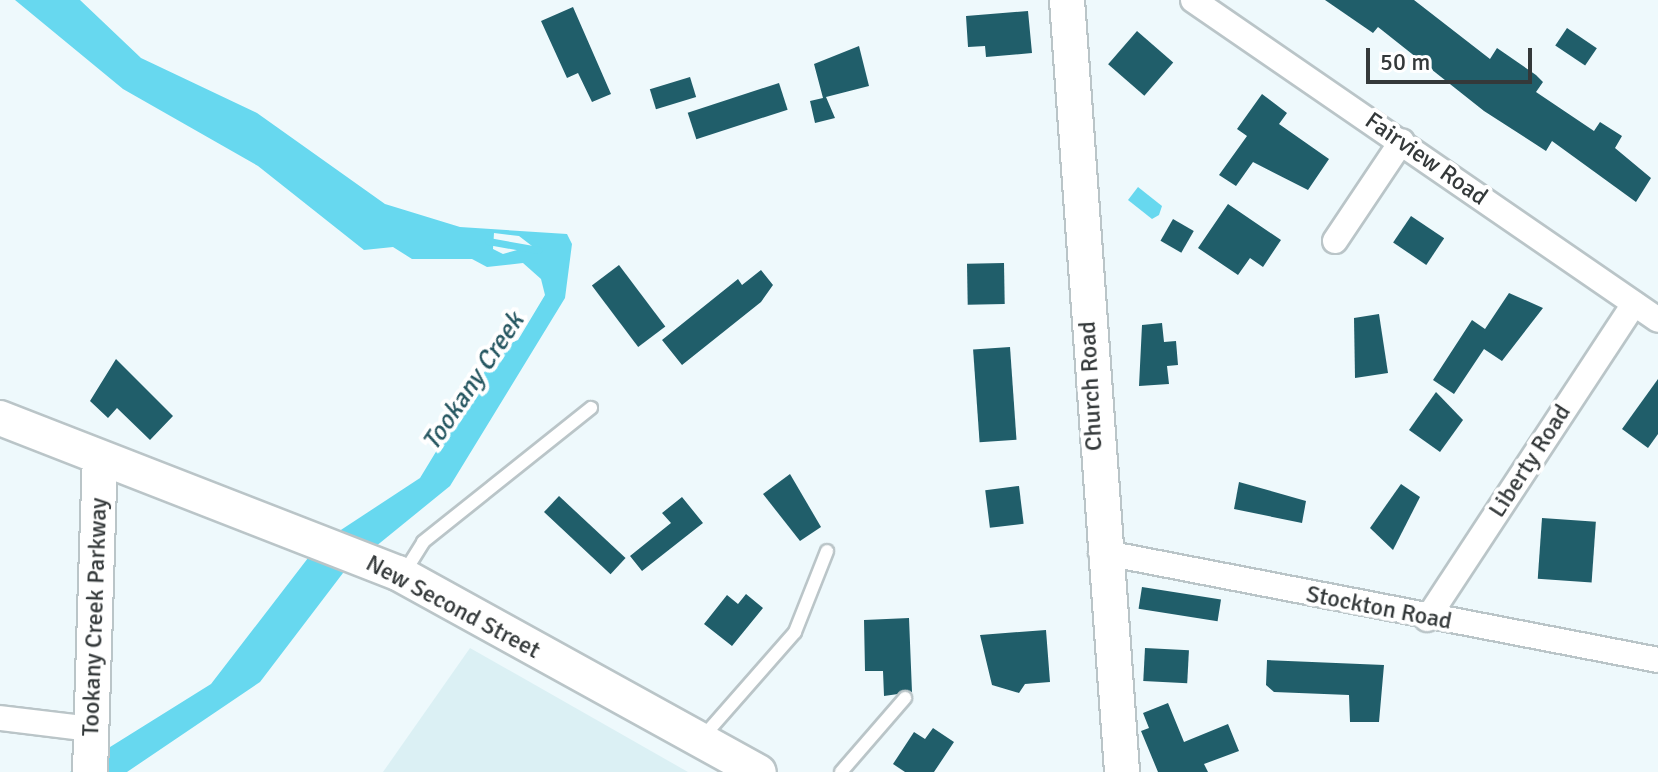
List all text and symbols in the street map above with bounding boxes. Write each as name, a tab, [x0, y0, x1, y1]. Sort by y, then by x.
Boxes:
scale bar	[1370, 32, 1536, 82]
text: 50 m	[1380, 47, 1430, 77]
street label: Fairview Road	[1359, 106, 1493, 212]
water label: Tookany Creek	[417, 307, 531, 457]
street label: Church Road	[1073, 320, 1109, 452]
street label: Liberty Road	[1483, 399, 1577, 523]
street label: Tookany Creek Parkway	[76, 497, 114, 737]
street label: New Second Street	[361, 549, 545, 665]
street label: Stockton Road	[1304, 580, 1454, 636]

